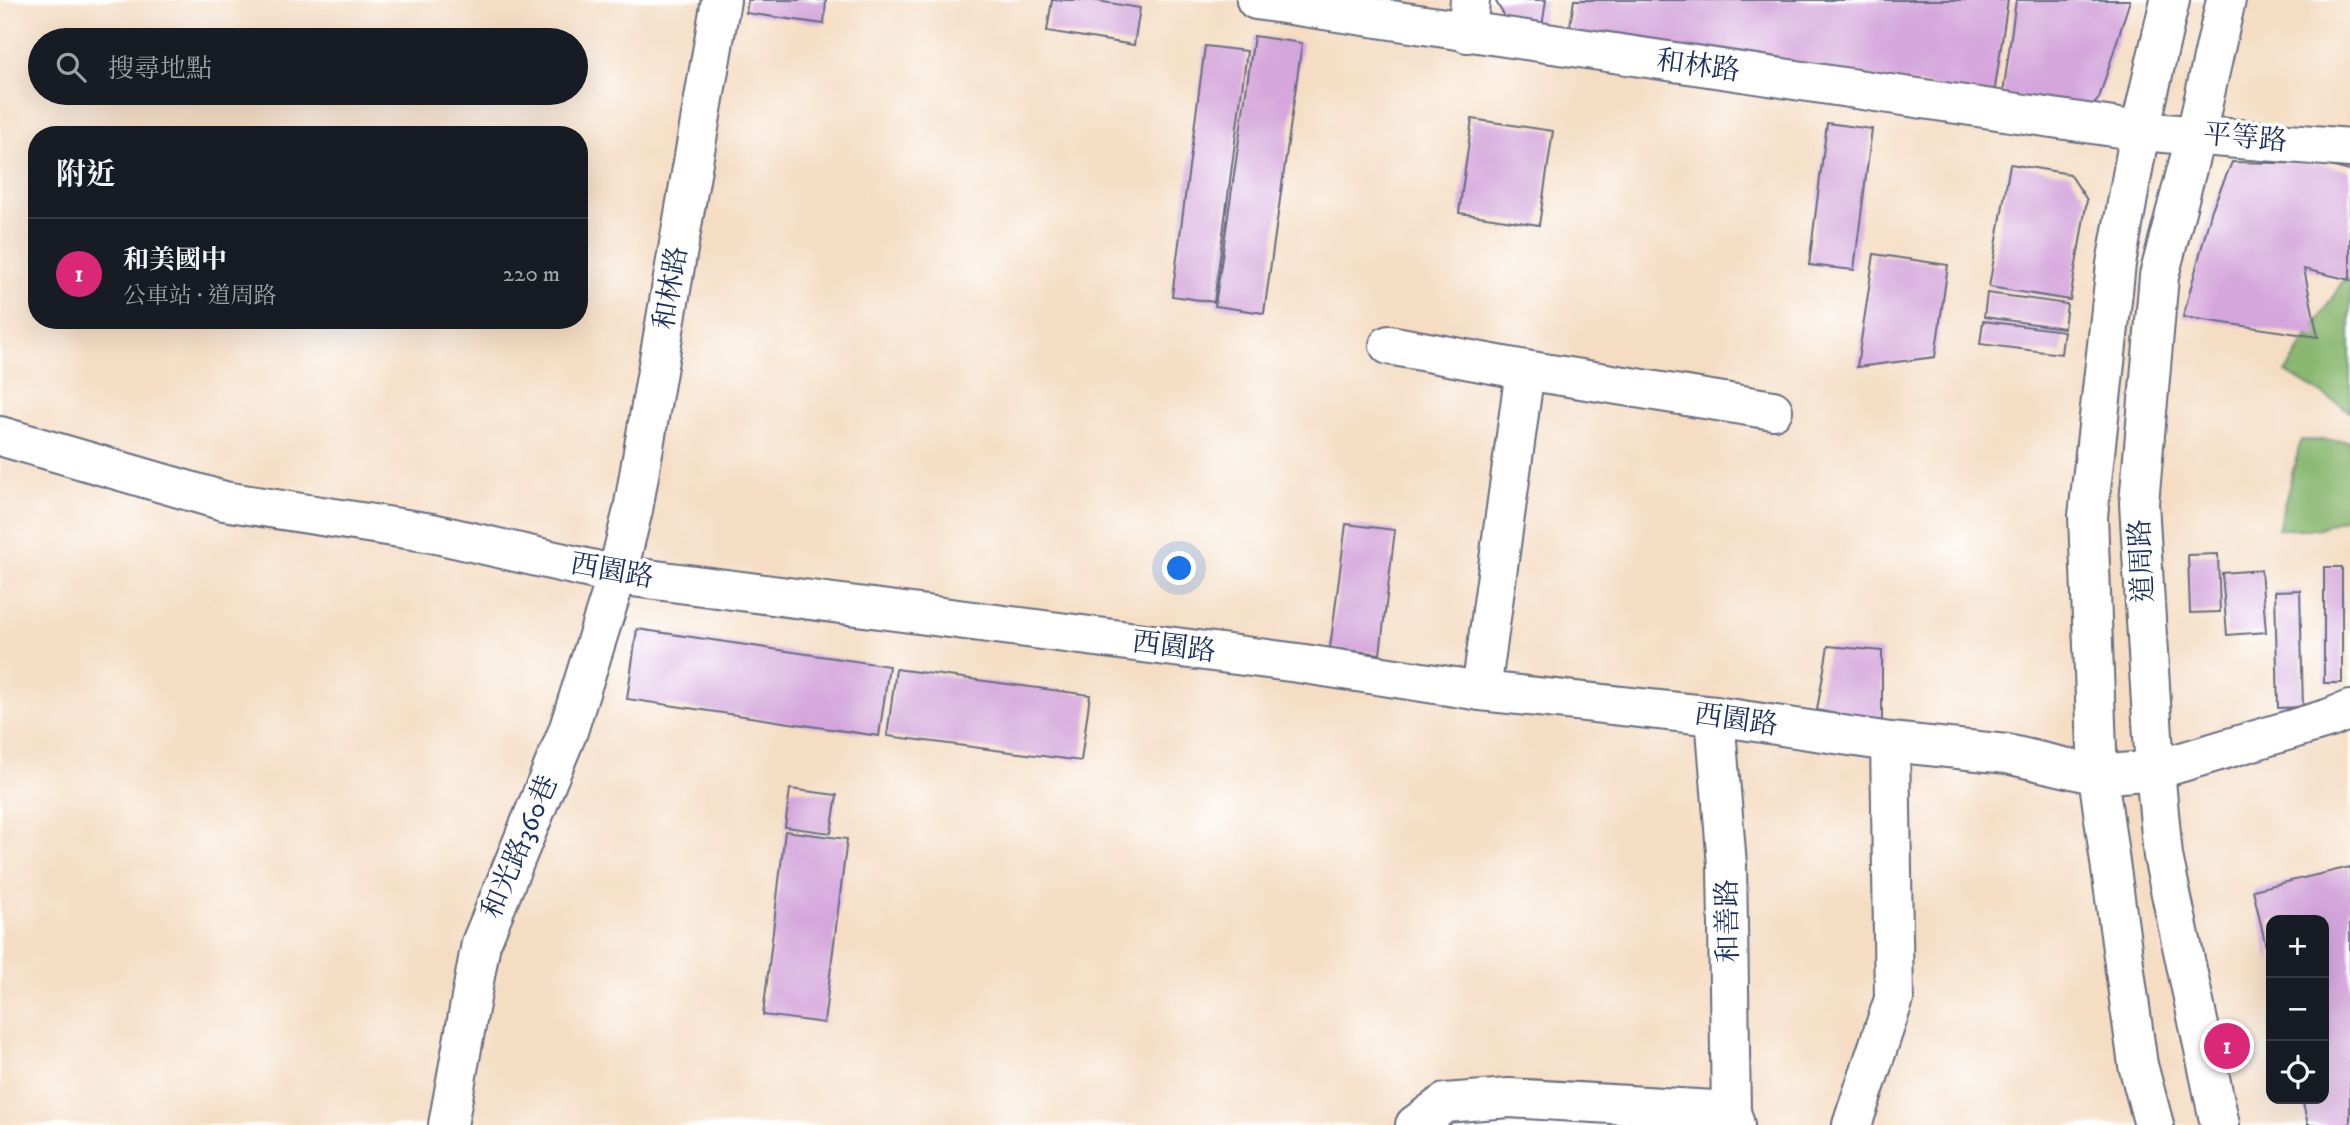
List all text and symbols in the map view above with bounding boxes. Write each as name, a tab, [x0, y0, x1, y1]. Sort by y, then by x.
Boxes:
search box	[28, 28, 588, 105]
street label: 和林路	[1654, 43, 1742, 89]
icon: search	[52, 48, 90, 86]
text: 搜尋地點	[108, 53, 212, 86]
street label: 平等路	[2202, 117, 2288, 159]
text: 附近	[56, 157, 116, 194]
text: 和美國中	[123, 244, 227, 277]
street label: 和林路	[646, 244, 696, 332]
text: 1	[75, 260, 83, 289]
text: 220 m	[503, 260, 560, 289]
text: 公車站 · 道周路	[123, 282, 276, 311]
street label: 道周路	[2122, 518, 2162, 604]
street label: 西園路	[568, 546, 656, 596]
your location	[1162, 551, 1196, 585]
street label: 西園路	[1130, 625, 1218, 669]
street label: 西園路	[1692, 697, 1780, 743]
street label: 和光路360巷	[474, 770, 566, 924]
street label: 和善路	[1710, 879, 1746, 963]
map controls	[2266, 915, 2329, 1104]
button: +	[2266, 915, 2329, 978]
button: −	[2266, 978, 2329, 1041]
pin: 1	[2204, 1020, 2250, 1072]
button: locate	[2266, 1041, 2329, 1104]

